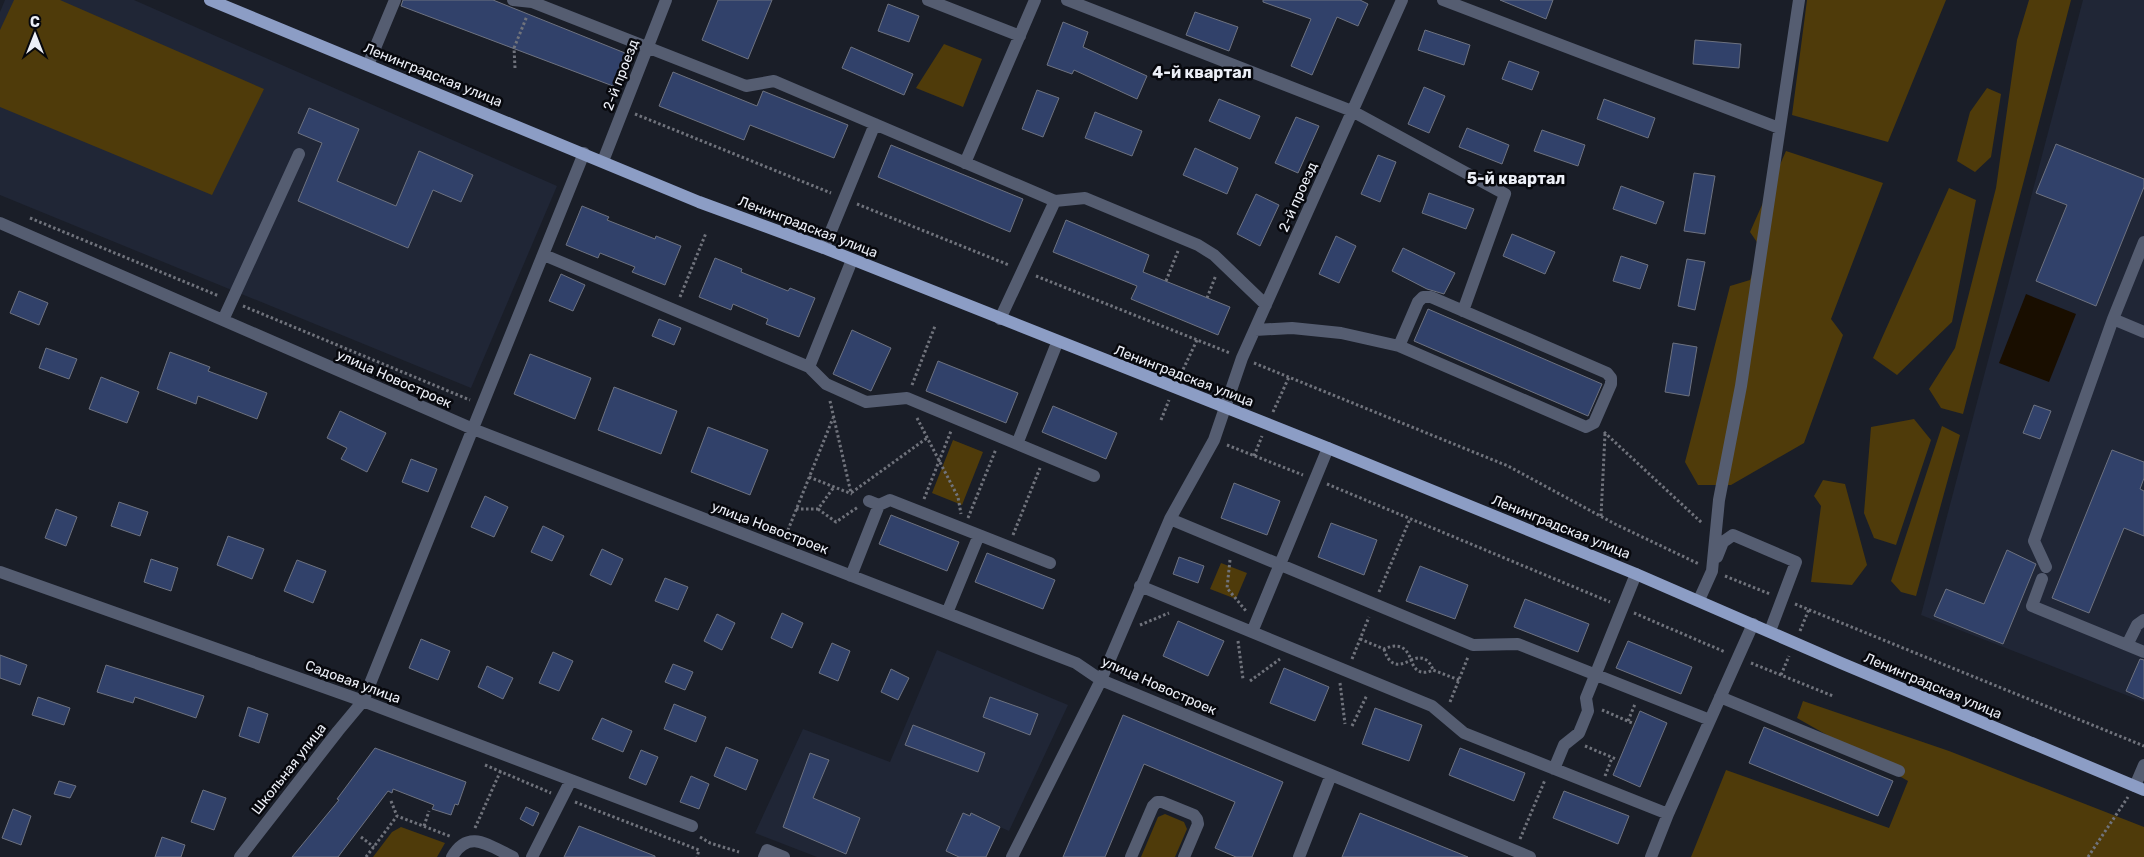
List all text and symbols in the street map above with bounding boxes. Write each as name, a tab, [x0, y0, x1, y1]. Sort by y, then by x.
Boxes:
north arrow	[10, 10, 60, 60]
text: С	[30, 14, 40, 31]
street label: 2-й проезд	[600, 37, 642, 113]
street label: Ленинградская улица	[361, 39, 505, 111]
district label: 4-й квартал	[1152, 63, 1252, 82]
street label: 2-й проезд	[1275, 159, 1321, 235]
district label: 5-й квартал	[1467, 169, 1565, 188]
street label: Ленинградская улица	[736, 193, 880, 261]
street label: Ленинградская улица	[1112, 342, 1256, 410]
street label: улица Новостроек	[334, 346, 455, 412]
street label: Ленинградская улица	[1489, 491, 1633, 563]
street label: улица Новостроек	[709, 498, 831, 558]
street label: Ленинградская улица	[1862, 649, 2004, 723]
street label: улица Новостроек	[1099, 653, 1220, 719]
street label: Садовая улица	[303, 657, 403, 707]
street label: Школьная улица	[248, 720, 330, 818]

